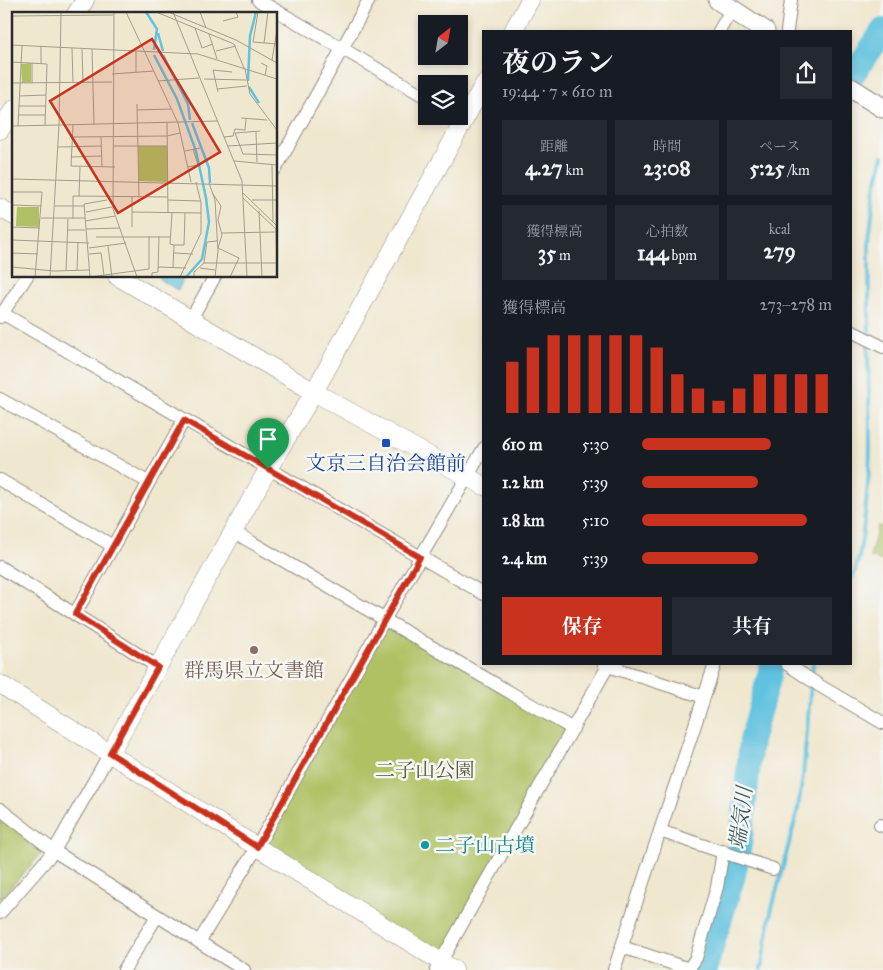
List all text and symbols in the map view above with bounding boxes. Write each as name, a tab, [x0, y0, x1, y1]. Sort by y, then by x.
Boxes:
inset map	[12, 12, 278, 278]
north arrow	[418, 15, 468, 65]
map controls	[418, 15, 468, 125]
text: 夜のラン	[502, 45, 614, 80]
button: share	[780, 47, 832, 99]
button: layers	[418, 75, 468, 125]
text: 19:44 · 7 × 610 m	[502, 82, 612, 101]
text: 距離	[540, 138, 568, 155]
text: 時間	[653, 138, 681, 155]
text: ペース	[759, 138, 800, 155]
text: 4.27	[525, 155, 562, 181]
text: 23:08	[643, 155, 691, 181]
text: 5:25	[750, 155, 785, 181]
text: km	[562, 162, 584, 179]
text: /km	[785, 162, 810, 179]
text: kcal	[769, 221, 791, 238]
text: 獲得標高	[526, 223, 582, 240]
text: 心拍数	[646, 223, 688, 240]
text: 279	[764, 238, 796, 264]
text: 35	[538, 240, 556, 266]
text: 144	[637, 240, 669, 266]
text: m	[556, 247, 571, 264]
text: bpm	[669, 247, 697, 264]
text: 273–278 m	[760, 295, 832, 314]
text: 獲得標高	[502, 298, 566, 317]
pin	[247, 418, 289, 469]
icon: arrive	[254, 425, 282, 453]
text: 610 m	[502, 435, 543, 454]
text: 5:30	[582, 435, 609, 454]
marker: 文京三自治会館前	[380, 437, 392, 449]
place label: 文京三自治会館前	[306, 451, 466, 475]
text: 1.2 km	[502, 473, 544, 492]
text: 5:39	[582, 473, 608, 492]
text: 1.8 km	[502, 511, 544, 530]
text: 5:10	[582, 511, 609, 530]
text: 2.4 km	[502, 549, 547, 568]
text: 5:39	[582, 549, 608, 568]
button: 保存	[502, 597, 662, 655]
button: 共有	[672, 597, 832, 655]
marker: 群馬県立文書館	[248, 644, 260, 656]
place label: 群馬県立文書館	[184, 658, 324, 682]
park label: 二子山公園	[375, 758, 475, 782]
water label: 端気川	[724, 783, 758, 851]
place label: 二子山古墳	[435, 833, 535, 857]
marker: 二子山古墳	[419, 839, 431, 851]

